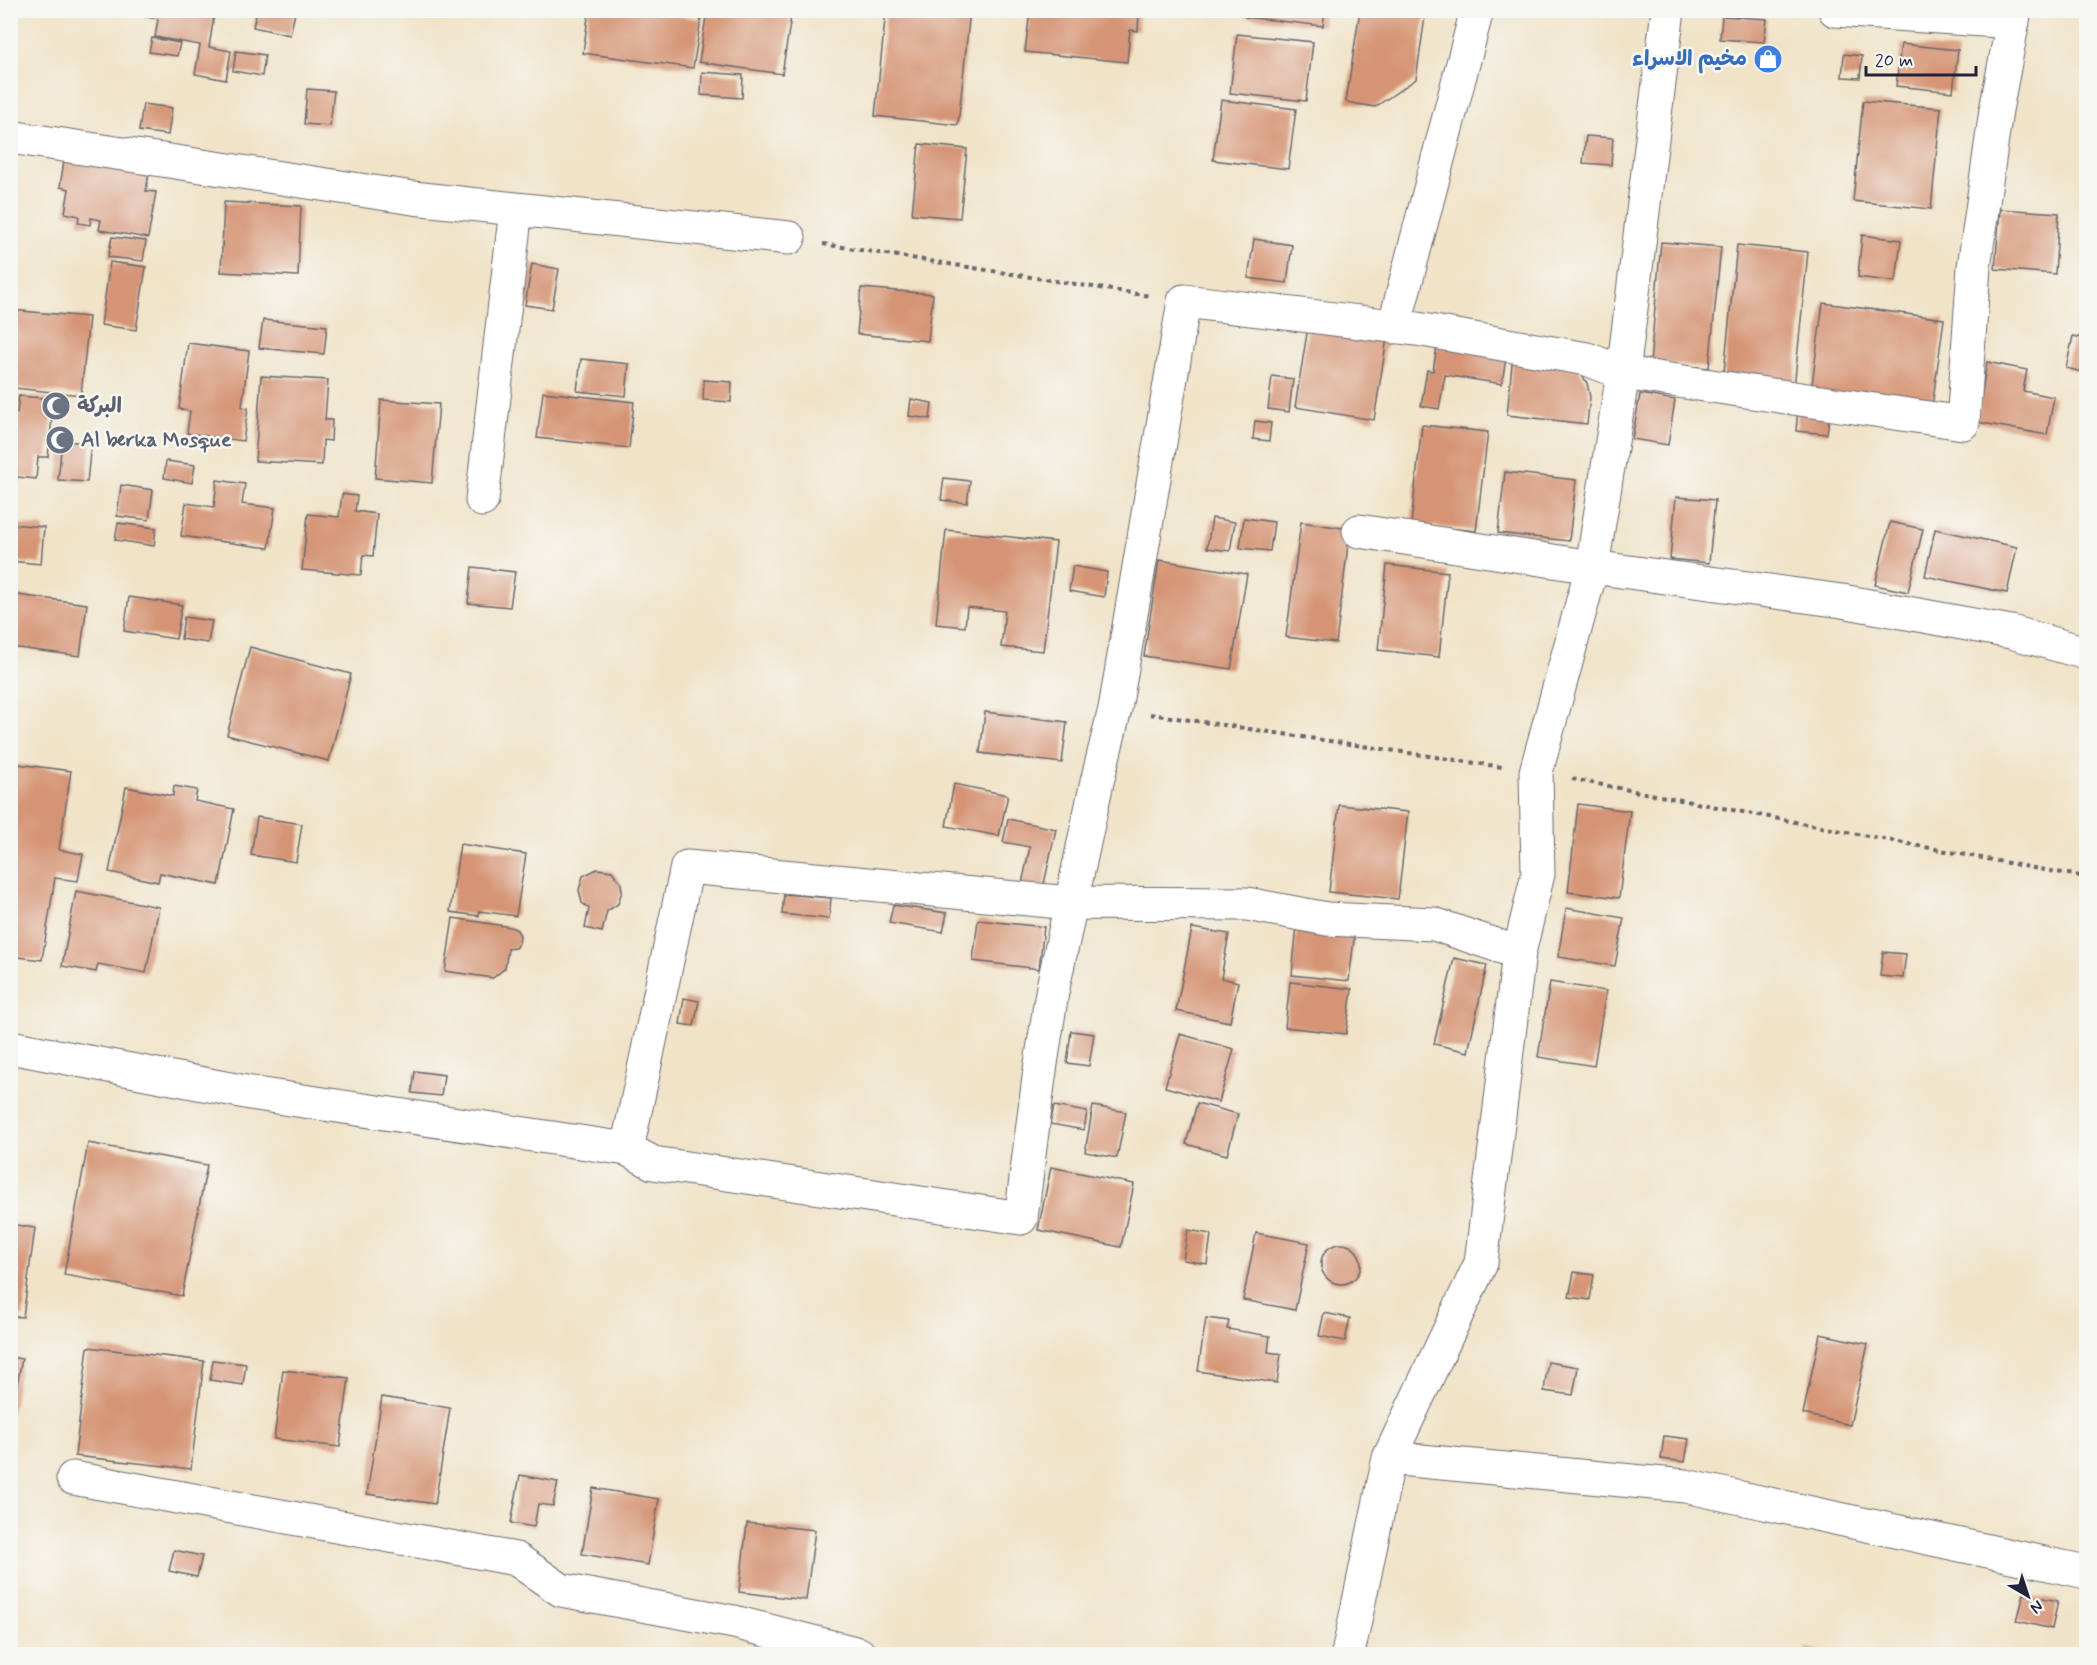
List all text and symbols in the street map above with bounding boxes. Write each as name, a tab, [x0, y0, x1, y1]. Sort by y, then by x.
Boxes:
scale bar	[1866, 39, 1976, 77]
shop icon: مخيم الاسراء	[1752, 43, 1784, 75]
place label: مخيم الاسراء	[1632, 45, 1747, 74]
text: 20 m	[1875, 49, 1913, 73]
mosque icon: البركة	[40, 390, 72, 422]
place label: البركة	[77, 392, 122, 420]
mosque icon: Al berka Mosque	[44, 424, 76, 456]
place label: Al berka Mosque	[81, 426, 232, 454]
north arrow	[1998, 1566, 2058, 1626]
text: N	[2026, 1595, 2047, 1618]

